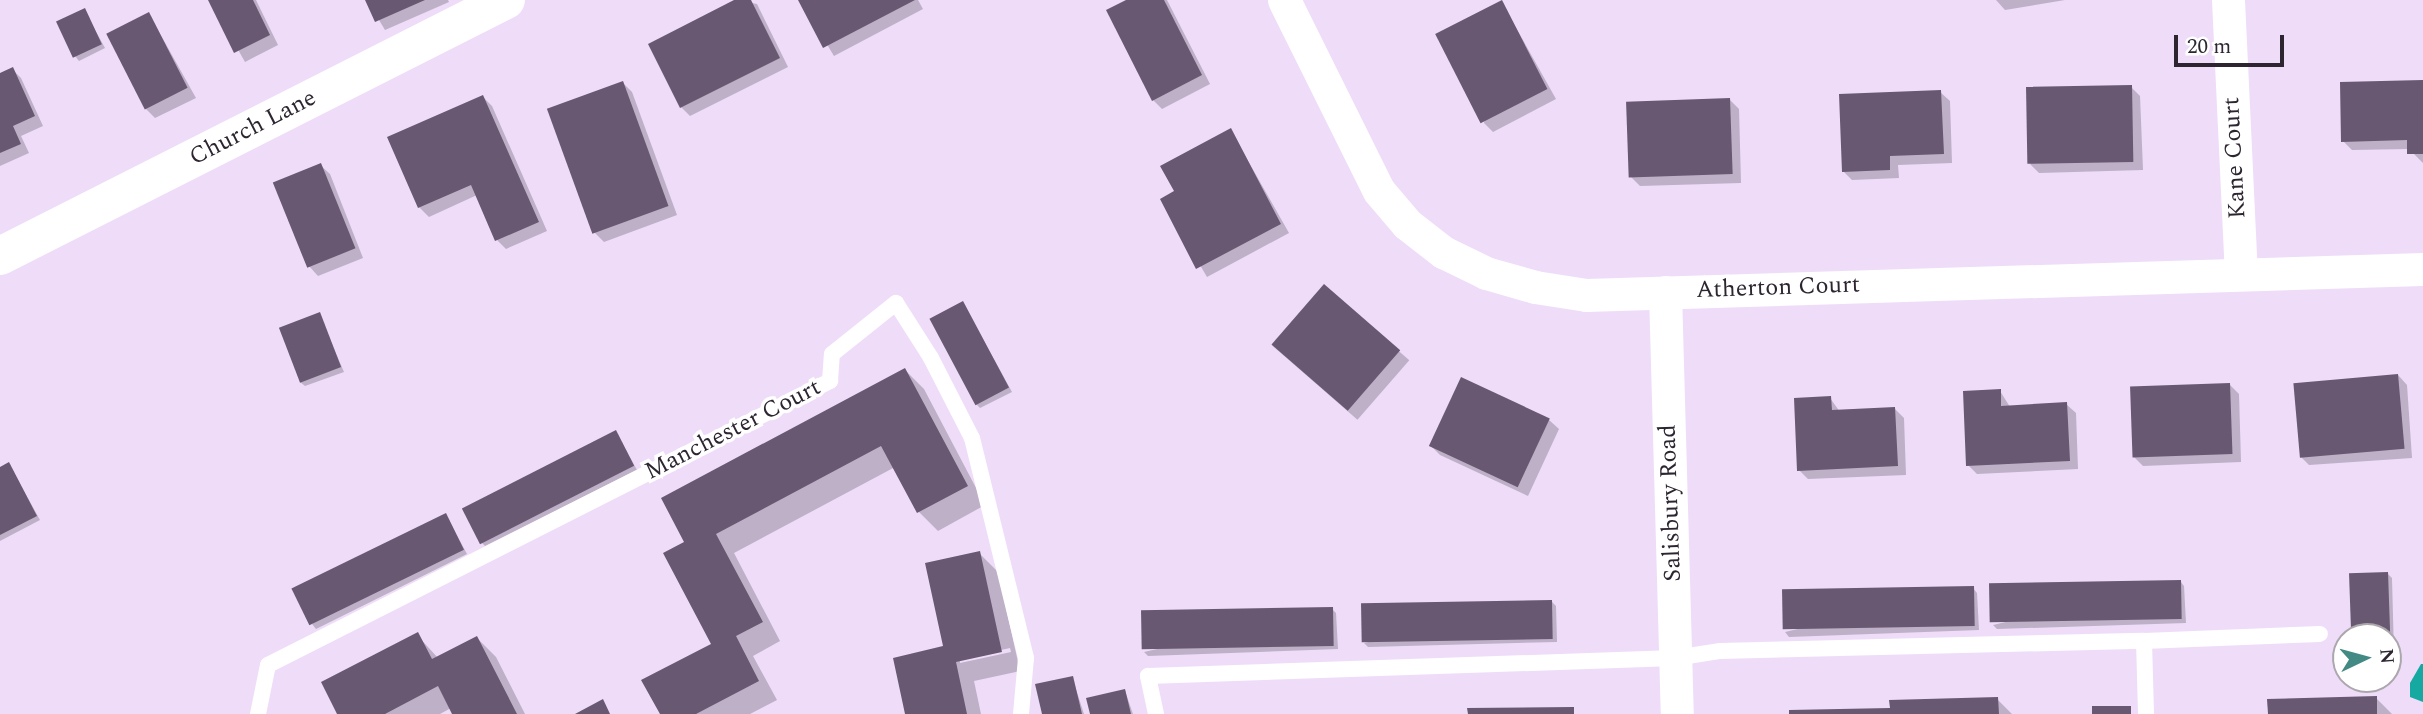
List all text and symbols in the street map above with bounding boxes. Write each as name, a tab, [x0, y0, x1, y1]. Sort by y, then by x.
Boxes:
scale bar	[2178, 21, 2288, 65]
text: 20 m	[2187, 31, 2231, 63]
street label: Church Lane	[185, 84, 321, 172]
street label: Kane Court	[2217, 96, 2253, 220]
street label: Atherton Court	[1695, 271, 1861, 305]
street label: Manchester Court	[640, 373, 826, 487]
street label: Salisbury Road	[1654, 424, 1688, 582]
north arrow	[2332, 623, 2402, 693]
text: N	[2371, 647, 2402, 665]

